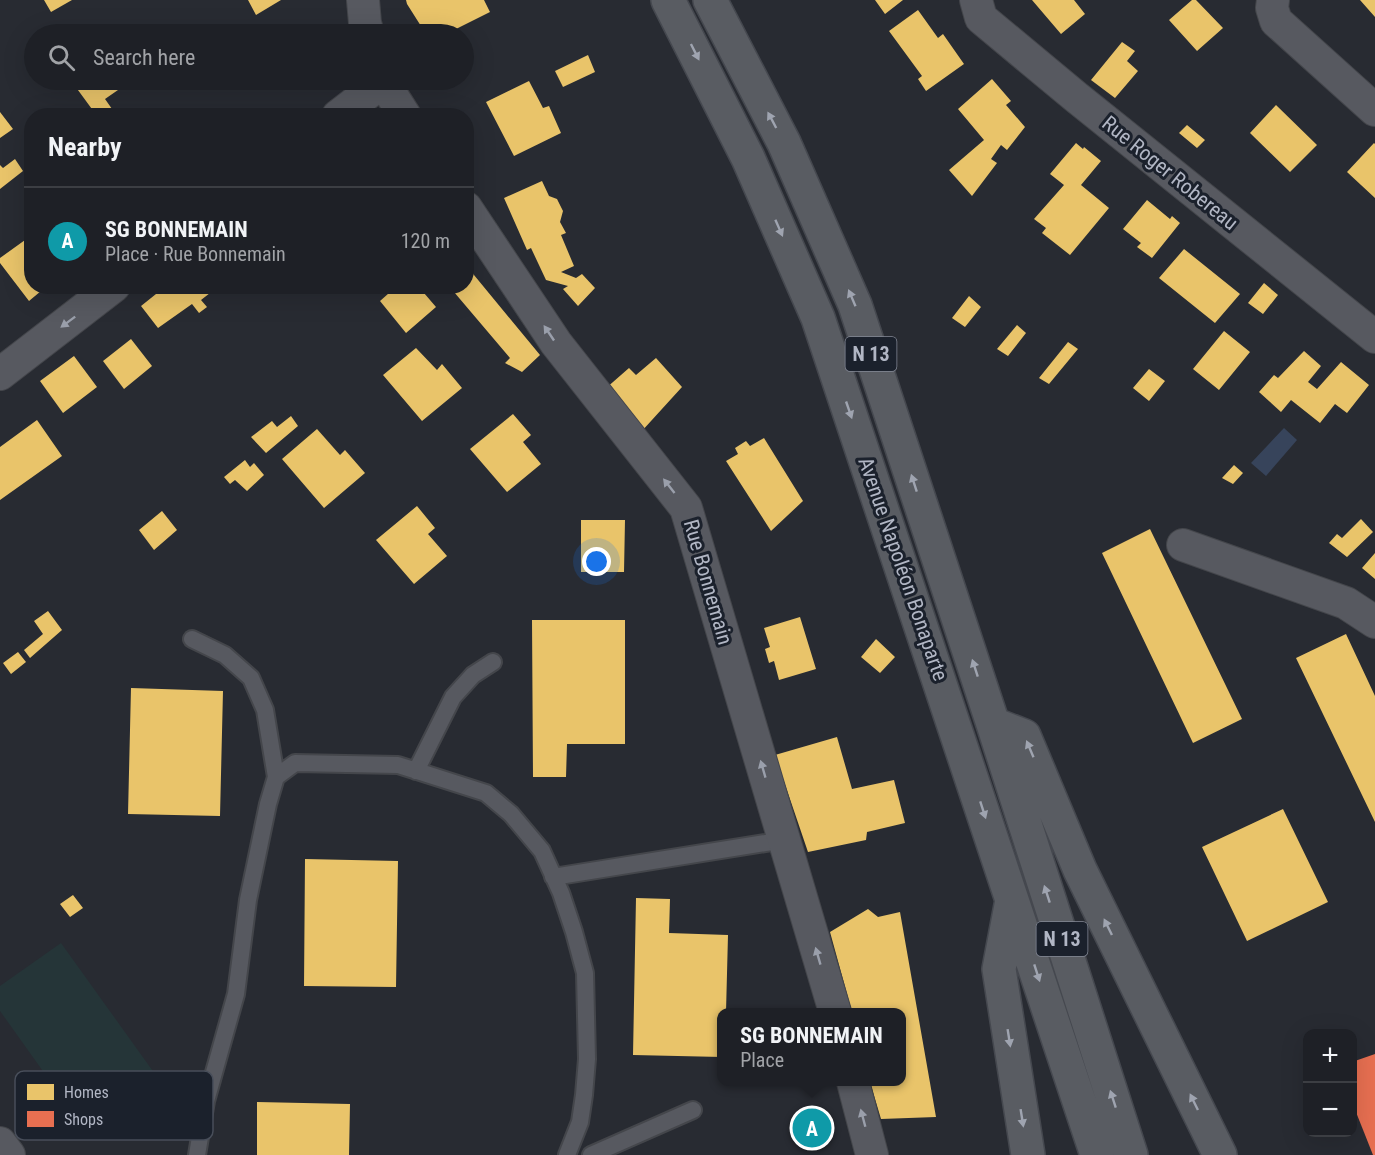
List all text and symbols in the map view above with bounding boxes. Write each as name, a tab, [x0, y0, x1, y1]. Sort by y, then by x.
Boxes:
search box	[24, 24, 474, 90]
icon: search	[45, 41, 78, 74]
one-way arrow	[689, 43, 699, 61]
text: Search here	[93, 45, 195, 70]
one-way arrow	[768, 111, 778, 129]
street label: Rue Roger Robereau	[1097, 111, 1243, 235]
text: Nearby	[48, 132, 122, 162]
text: SG BONNEMAIN	[105, 217, 248, 242]
one-way arrow	[774, 219, 784, 237]
text: A	[62, 229, 73, 253]
text: 120 m	[401, 229, 450, 253]
text: Place · Rue Bonnemain	[105, 242, 286, 266]
one-way arrow	[847, 289, 856, 307]
one-way arrow	[60, 316, 76, 328]
one-way arrow	[543, 325, 555, 341]
road number: N 13	[846, 337, 896, 371]
one-way arrow	[845, 401, 854, 419]
street label: Avenue Napoléon Bonaparte	[853, 454, 953, 684]
one-way arrow	[908, 474, 918, 492]
one-way arrow	[664, 479, 676, 494]
street label: Rue Bonnemain	[679, 517, 737, 647]
your location	[582, 547, 611, 576]
one-way arrow	[969, 659, 979, 677]
one-way arrow	[1025, 740, 1034, 758]
one-way arrow	[758, 760, 767, 778]
one-way arrow	[979, 801, 988, 819]
one-way arrow	[1042, 885, 1051, 903]
one-way arrow	[1104, 919, 1113, 936]
road number: N 13	[1036, 922, 1088, 956]
one-way arrow	[813, 947, 822, 965]
one-way arrow	[1033, 964, 1042, 982]
popup	[717, 1008, 906, 1086]
text: SG BONNEMAIN	[740, 1023, 883, 1048]
one-way arrow	[1005, 1029, 1014, 1048]
map controls	[1303, 1029, 1357, 1137]
button: +	[1303, 1029, 1357, 1083]
text: Place	[740, 1048, 784, 1072]
legend	[15, 1071, 213, 1140]
text: Homes	[64, 1083, 109, 1102]
button: −	[1303, 1083, 1357, 1137]
one-way arrow	[1108, 1090, 1117, 1108]
one-way arrow	[1190, 1094, 1199, 1111]
pin: A	[792, 1106, 832, 1150]
one-way arrow	[858, 1109, 867, 1127]
one-way arrow	[1018, 1109, 1027, 1128]
text: Shops	[64, 1110, 103, 1129]

